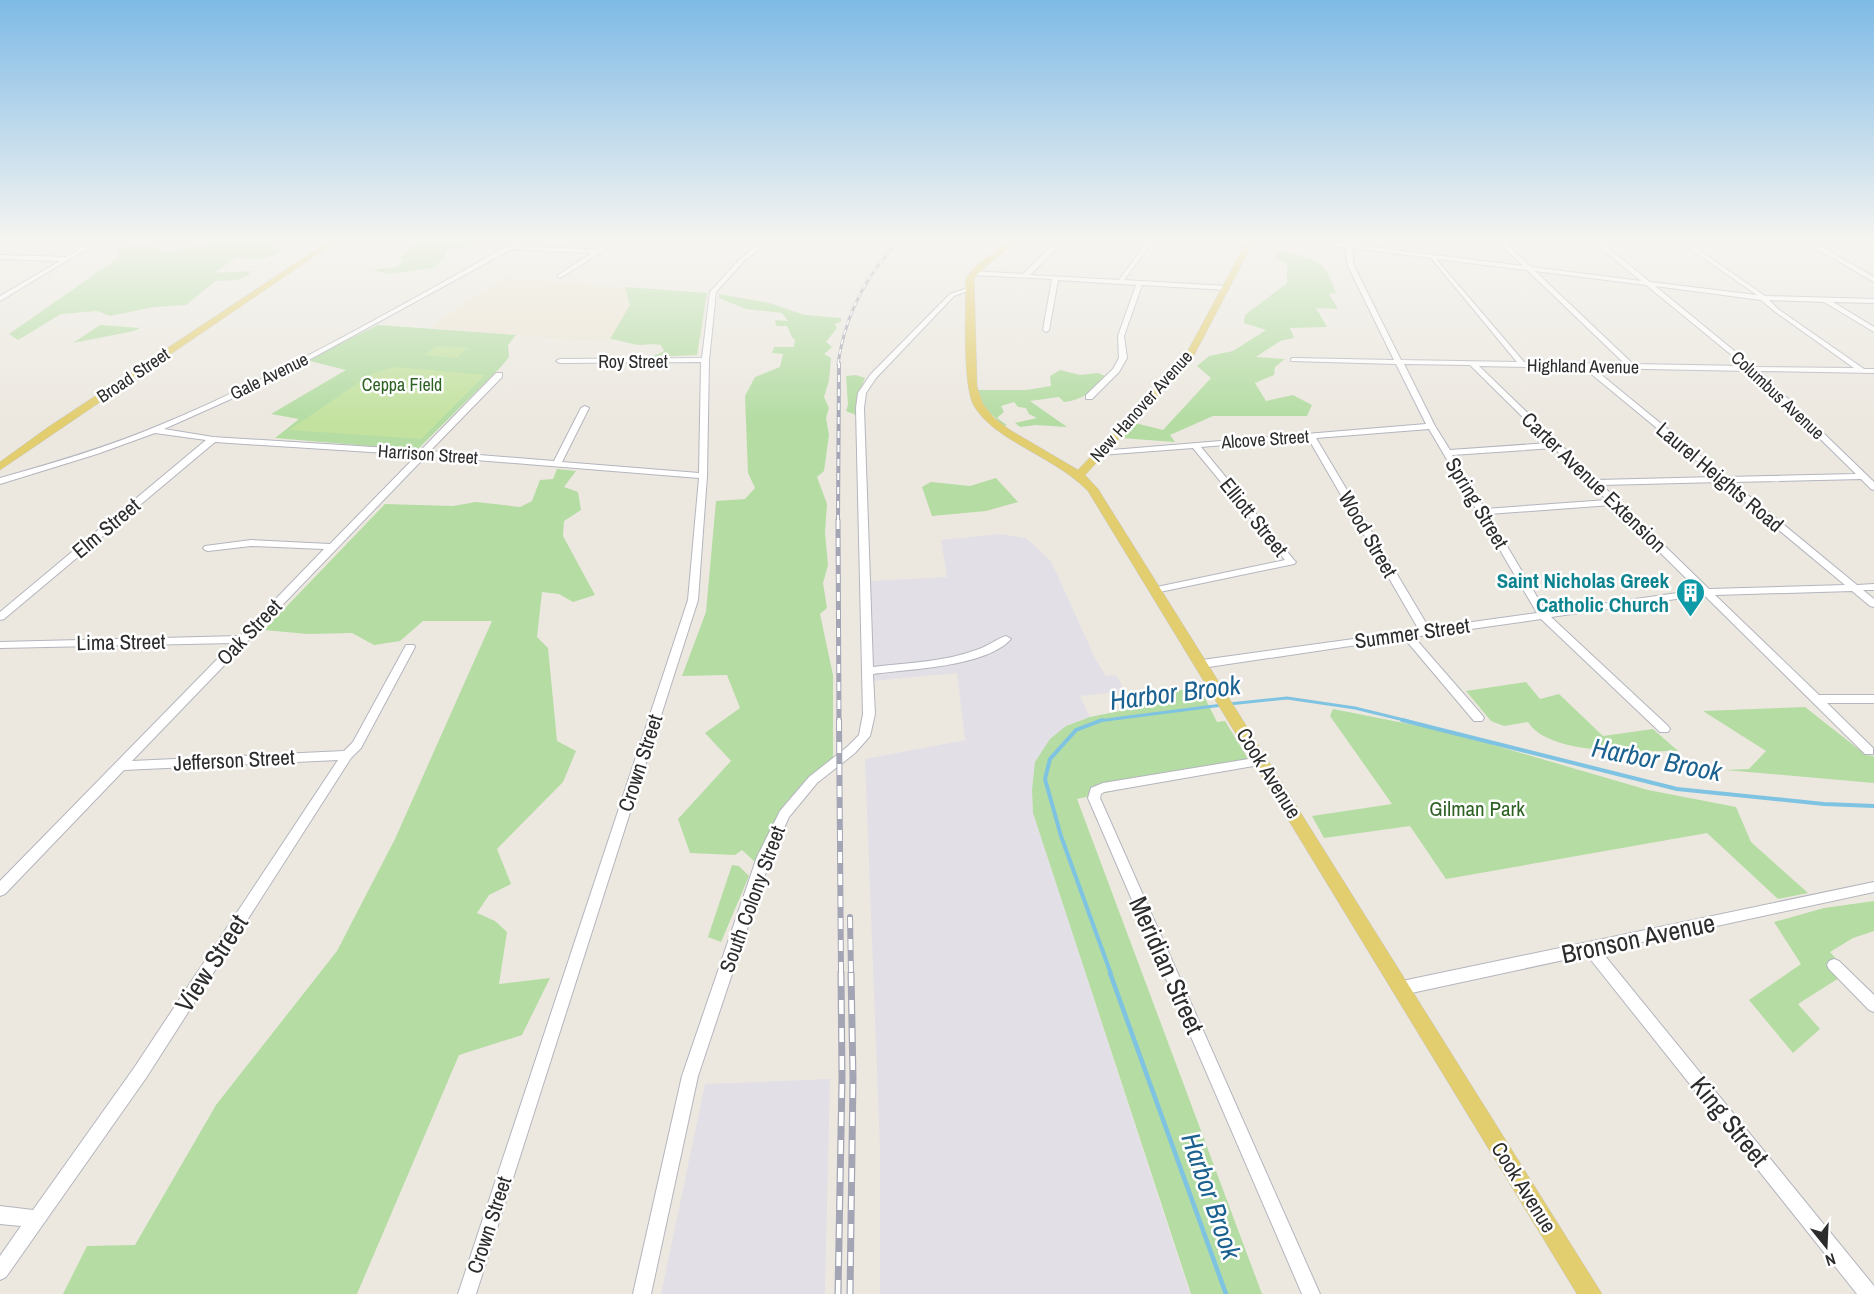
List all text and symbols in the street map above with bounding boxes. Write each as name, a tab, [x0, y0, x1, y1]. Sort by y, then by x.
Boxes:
street label: Broad Street	[92, 341, 174, 409]
street label: New Hanover Avenue	[1084, 345, 1198, 467]
street label: Columbus Avenue	[1726, 345, 1830, 445]
street label: Gale Avenue	[226, 346, 312, 406]
street label: Roy Street	[598, 349, 668, 374]
street label: Highland Avenue	[1527, 353, 1639, 379]
park label: Ceppa Field	[362, 372, 442, 397]
street label: Carter Avenue Extension	[1515, 405, 1673, 559]
street label: Laurel Heights Road	[1650, 415, 1790, 539]
street label: Alcove Street	[1219, 423, 1310, 455]
street label: Harrison Street	[377, 438, 479, 470]
street label: Spring Street	[1438, 452, 1516, 554]
street label: Elliott Street	[1213, 471, 1295, 563]
street label: Wood Street	[1332, 485, 1405, 583]
street label: Elm Street	[66, 491, 146, 565]
place label: Saint Nicholas Greek Catholic Church	[1497, 566, 1669, 619]
building icon: Saint Nicholas Greek Catholic Church	[1674, 576, 1706, 618]
street label: Oak Street	[210, 592, 288, 672]
street label: Summer Street	[1353, 611, 1472, 655]
street label: Lima Street	[76, 627, 166, 657]
water label: Harbor Brook	[1107, 666, 1243, 718]
street label: Crown Street	[611, 711, 669, 815]
street label: Cook Avenue	[1230, 722, 1308, 824]
water label: Harbor Brook	[1589, 729, 1726, 789]
street label: Jefferson Street	[173, 742, 296, 778]
park label: Gilman Park	[1429, 794, 1525, 823]
street label: South Colony Street	[712, 821, 792, 976]
street label: Meridian Street	[1121, 891, 1213, 1039]
street label: Bronson Avenue	[1558, 905, 1718, 971]
street label: View Street	[166, 907, 256, 1019]
street label: King Street	[1683, 1069, 1777, 1174]
water label: Harbor Brook	[1174, 1128, 1251, 1265]
street label: Cook Avenue	[1485, 1136, 1563, 1238]
street label: Crown Street	[460, 1173, 518, 1277]
north arrow	[1796, 1216, 1856, 1276]
text: N	[1823, 1248, 1839, 1272]

